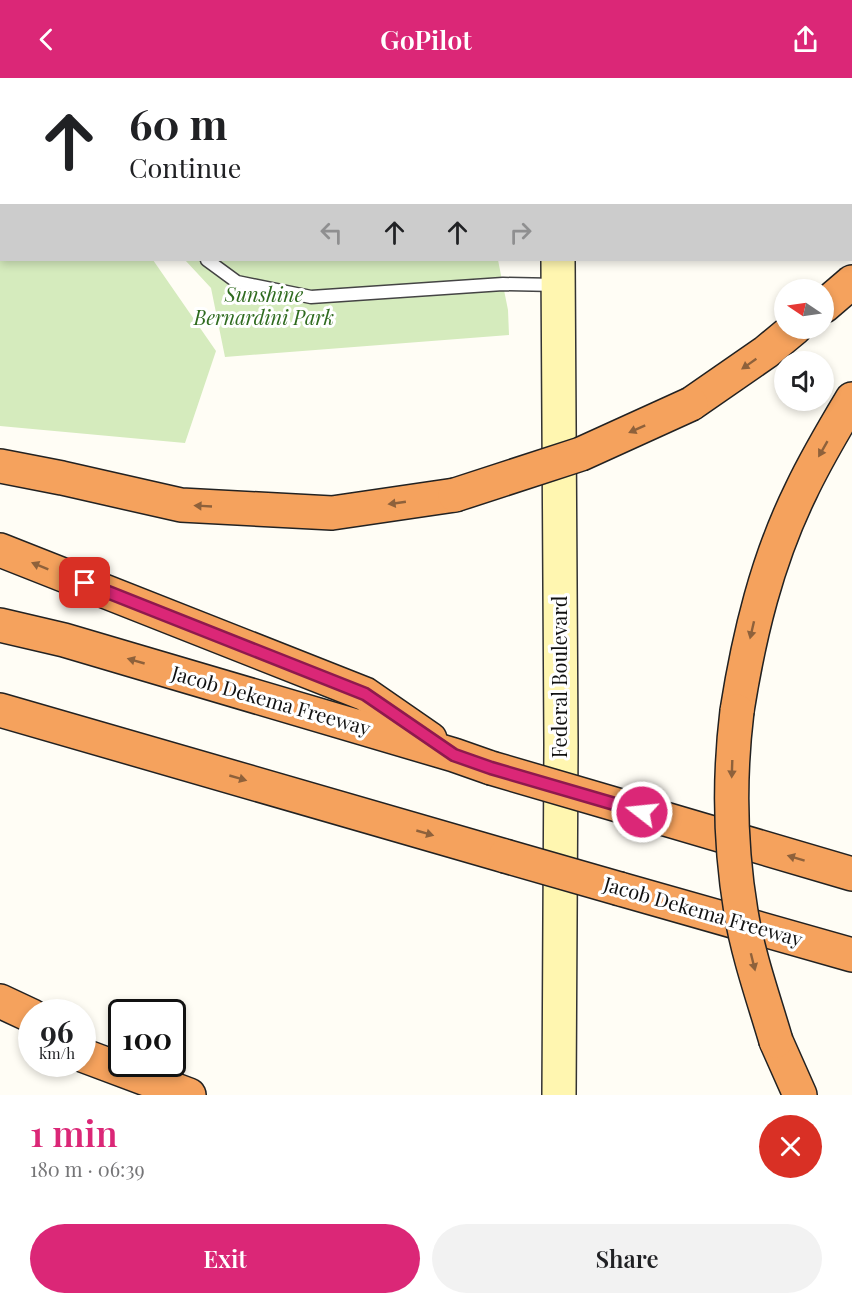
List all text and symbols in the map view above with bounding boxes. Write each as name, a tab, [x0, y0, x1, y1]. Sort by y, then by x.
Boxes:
text: GoPilot	[380, 21, 472, 57]
icon: back	[30, 23, 63, 56]
icon: share	[789, 23, 822, 56]
text: 60 m	[129, 95, 227, 151]
icon: ahead	[30, 102, 108, 180]
text: Continue	[129, 149, 241, 185]
icon: left	[315, 216, 348, 249]
icon: ahead	[378, 216, 411, 249]
icon: ahead	[441, 216, 474, 249]
icon: right	[504, 216, 537, 249]
north arrow	[774, 279, 834, 339]
map controls	[774, 279, 834, 411]
park label: Sunshine Bernardini Park	[193, 280, 334, 330]
button: sound	[774, 351, 834, 411]
one-way arrow	[741, 358, 757, 369]
one-way arrow	[629, 424, 646, 433]
one-way arrow	[818, 441, 828, 458]
one-way arrow	[388, 499, 407, 508]
one-way arrow	[193, 502, 212, 511]
pin	[59, 557, 110, 608]
one-way arrow	[31, 560, 49, 570]
icon: arrive	[68, 566, 101, 599]
street label: Federal Boulevard	[545, 595, 572, 758]
one-way arrow	[747, 621, 756, 640]
one-way arrow	[127, 656, 145, 665]
street label: Jacob Dekema Freeway	[168, 658, 374, 741]
one-way arrow	[728, 759, 737, 778]
one-way arrow	[229, 774, 247, 784]
position arrow	[610, 780, 674, 844]
one-way arrow	[416, 829, 434, 838]
one-way arrow	[787, 853, 805, 862]
street label: Jacob Dekema Freeway	[600, 869, 806, 952]
one-way arrow	[749, 953, 759, 971]
speed limit sign: 100	[108, 999, 186, 1077]
text: 96	[40, 1011, 74, 1051]
text: km/h	[39, 1043, 75, 1063]
text: 1 min	[30, 1108, 118, 1156]
button: close	[759, 1115, 822, 1178]
text: 180 m · 06:39	[30, 1155, 145, 1182]
button: Exit	[30, 1224, 420, 1293]
button: Share	[432, 1224, 822, 1293]

